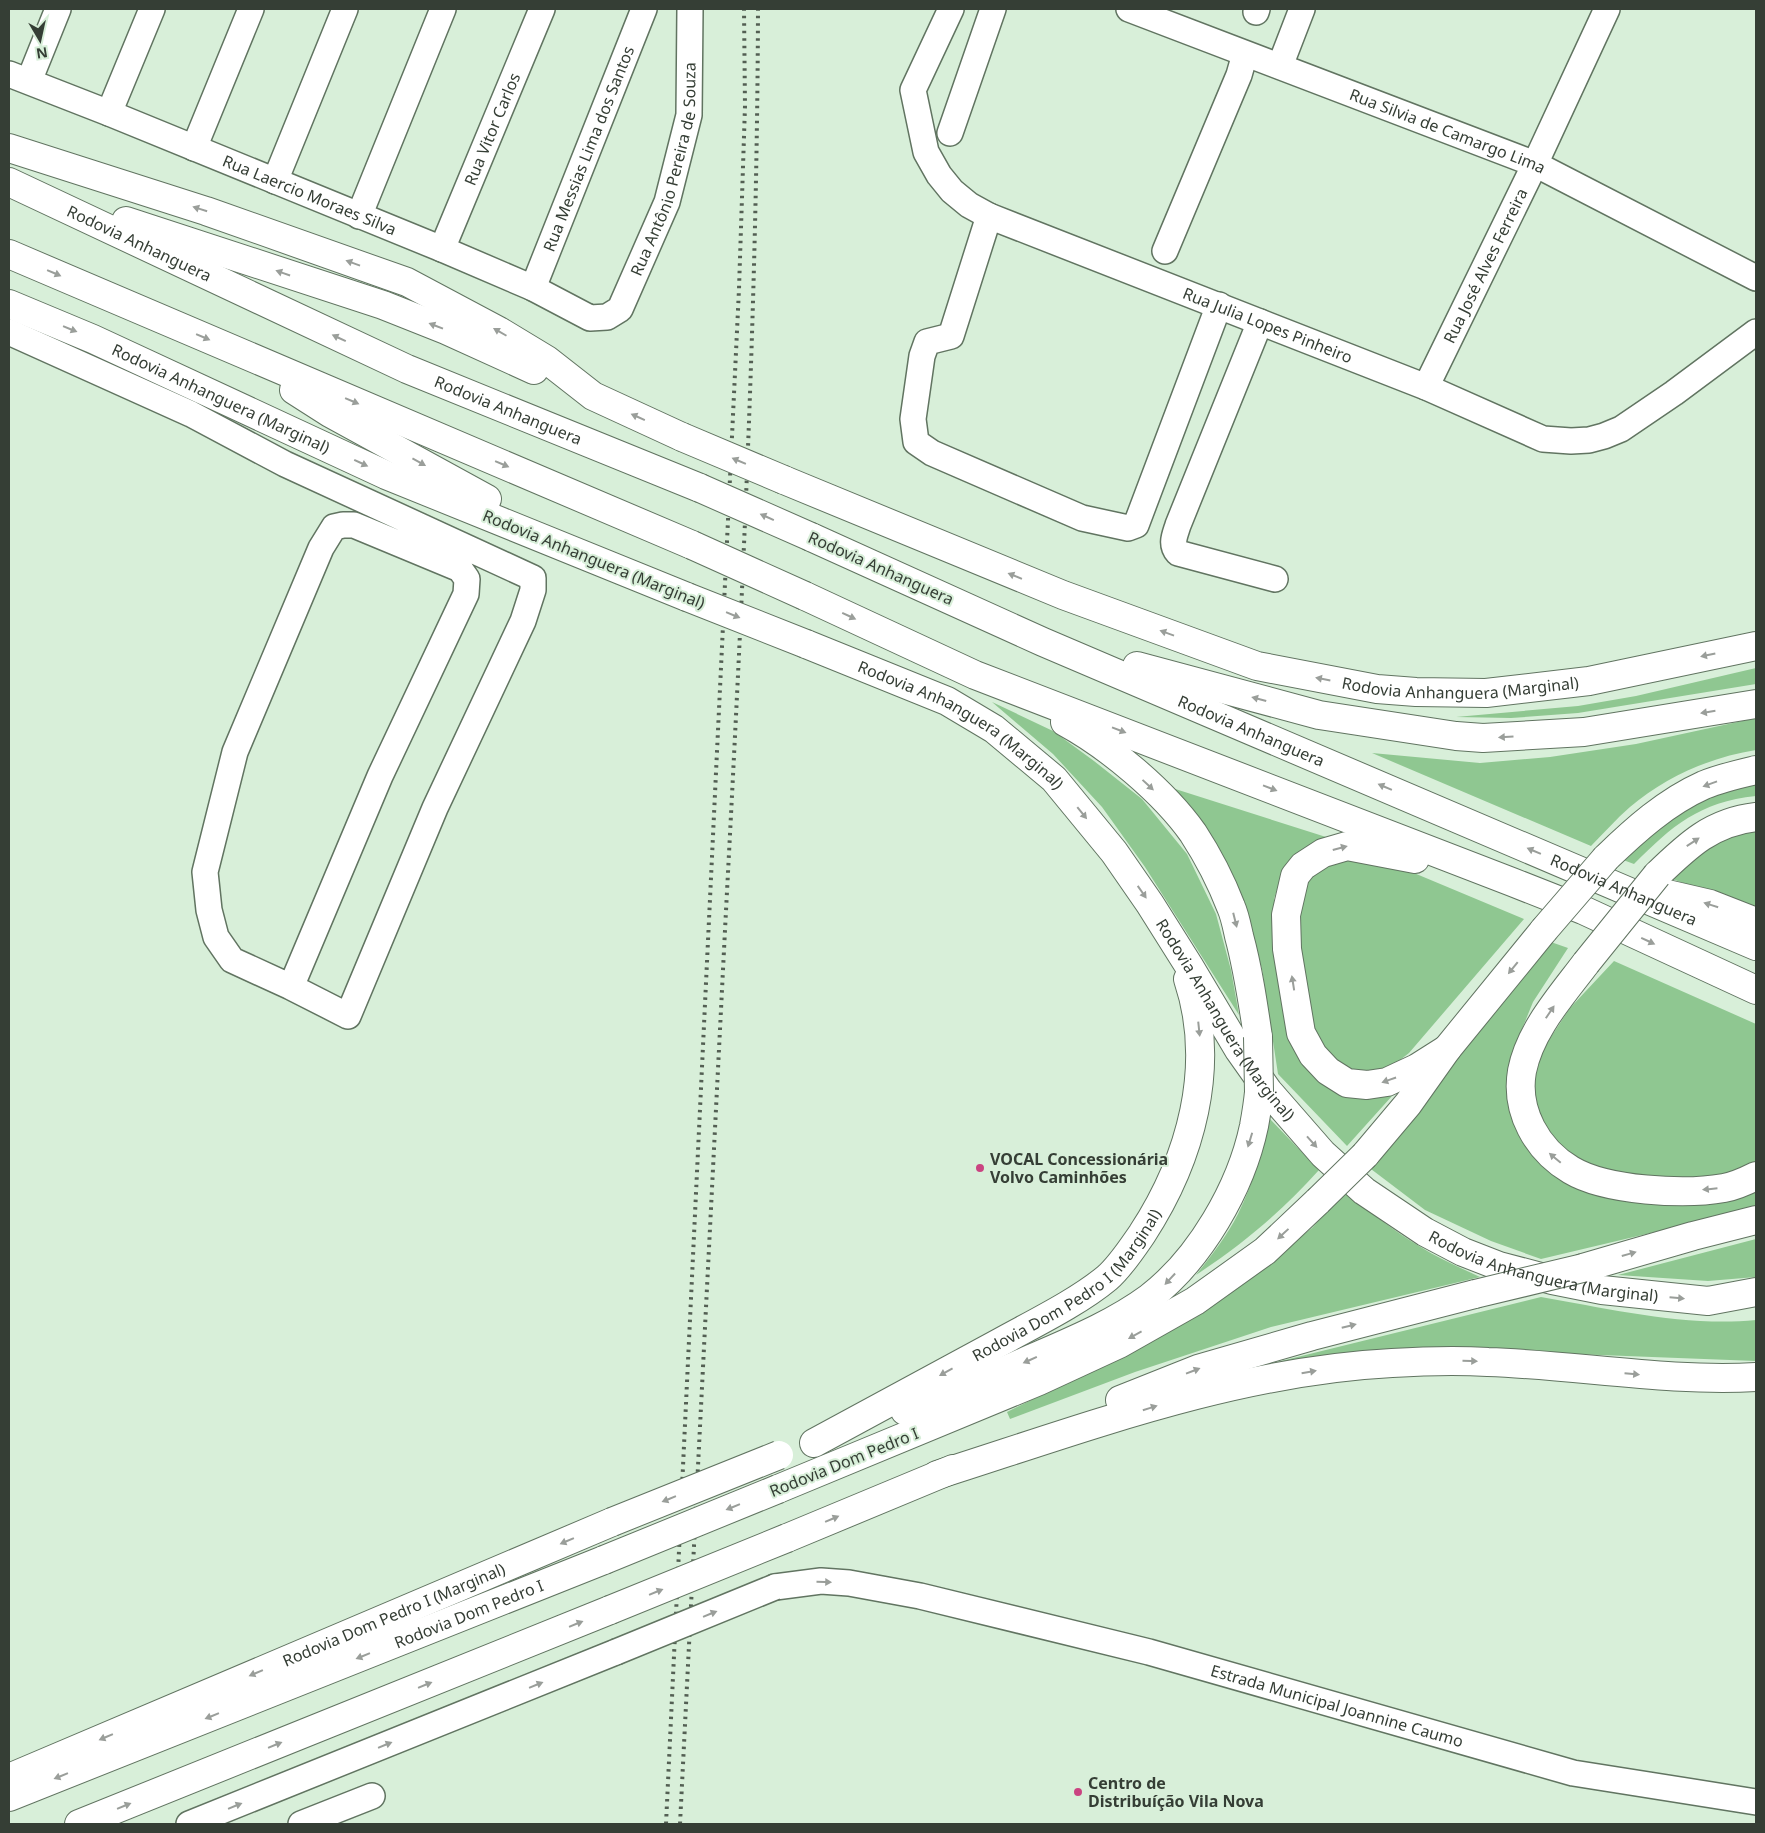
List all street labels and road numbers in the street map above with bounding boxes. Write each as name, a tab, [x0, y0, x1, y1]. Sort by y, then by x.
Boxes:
street label: Rua Messias Lima dos Santos	[538, 42, 639, 255]
street label: Rua Antônio Pereira de Souza	[625, 62, 701, 279]
street label: Rua Vitor Carlos	[459, 69, 525, 189]
street label: Rua Silvia de Camargo Lima	[1346, 83, 1549, 179]
street label: Rua Laercio Moraes Silva	[219, 150, 400, 240]
street label: Rua José Alves Ferreira	[1438, 185, 1532, 347]
street label: Rodovia Anhanguera	[63, 200, 215, 287]
street label: Rua Julia Lopes Pinheiro	[1180, 282, 1356, 368]
street label: Rodovia Anhanguera (Marginal)	[108, 338, 334, 459]
street label: Rodovia Anhanguera	[431, 370, 585, 450]
street label: Rodovia Anhanguera (Marginal)	[480, 504, 709, 614]
street label: Rodovia Anhanguera	[805, 526, 957, 610]
street label: Rodovia Anhanguera (Marginal)	[855, 655, 1069, 794]
street label: Rodovia Anhanguera (Marginal)	[1340, 671, 1580, 704]
street label: Rodovia Anhanguera	[1175, 690, 1328, 772]
street label: Rodovia Anhanguera	[1547, 849, 1700, 931]
street label: Rodovia Anhanguera (Marginal)	[1151, 915, 1300, 1126]
street label: Rodovia Dom Pedro I (Marginal)	[968, 1204, 1166, 1366]
street label: Rodovia Anhanguera (Marginal)	[1425, 1225, 1659, 1307]
street label: Rodovia Dom Pedro I	[766, 1422, 922, 1502]
street label: Rodovia Dom Pedro I (Marginal)	[279, 1558, 509, 1672]
street label: Rodovia Dom Pedro I	[391, 1574, 547, 1653]
street label: Estrada Municipal Joannine Caumo	[1208, 1659, 1466, 1752]

